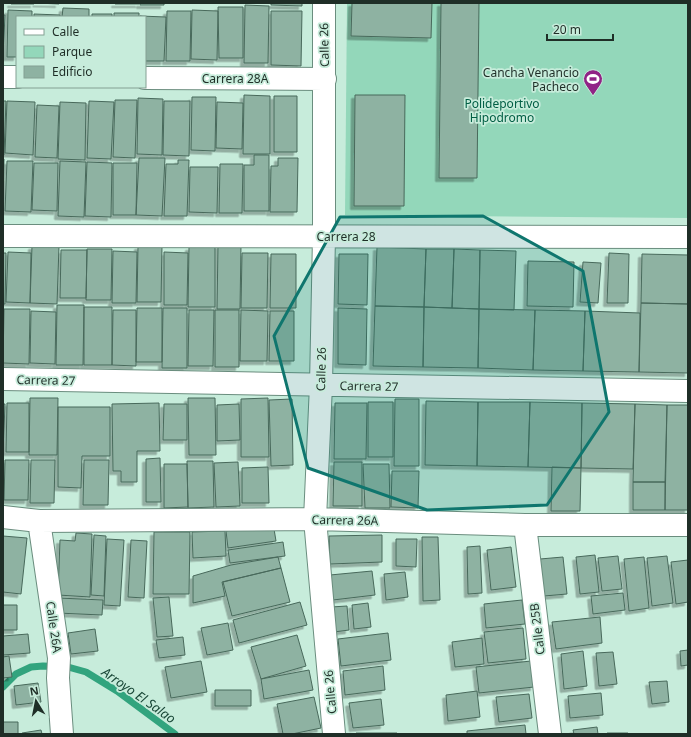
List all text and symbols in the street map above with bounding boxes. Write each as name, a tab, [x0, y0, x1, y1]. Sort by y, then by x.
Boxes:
legend	[16, 16, 146, 88]
scale bar	[547, 16, 613, 42]
text: 20 m	[553, 21, 581, 38]
text: Calle	[52, 23, 80, 40]
street label: Calle 26	[315, 23, 333, 67]
text: Parque	[52, 43, 93, 60]
text: Edificio	[52, 63, 93, 80]
place label: Cancha Venancio Pacheco	[483, 64, 579, 95]
sports icon: Cancha Venancio Pacheco	[582, 68, 604, 96]
street label: Carrera 28A	[202, 70, 269, 87]
park label: Polideportivo Hipodromo	[464, 95, 540, 126]
street label: Carrera 28	[316, 228, 376, 245]
street label: Calle 26	[312, 347, 330, 391]
street label: Carrera 27	[16, 371, 76, 389]
street label: Carrera 27	[339, 377, 399, 395]
street label: Carrera 26A	[311, 511, 379, 529]
street label: Calle 26A	[42, 600, 66, 654]
street label: Calle 25B	[525, 602, 549, 656]
water label: Arroyo El Salao	[98, 662, 180, 727]
street label: Calle 26	[320, 669, 340, 715]
north arrow	[16, 681, 56, 721]
text: N	[28, 682, 40, 699]

